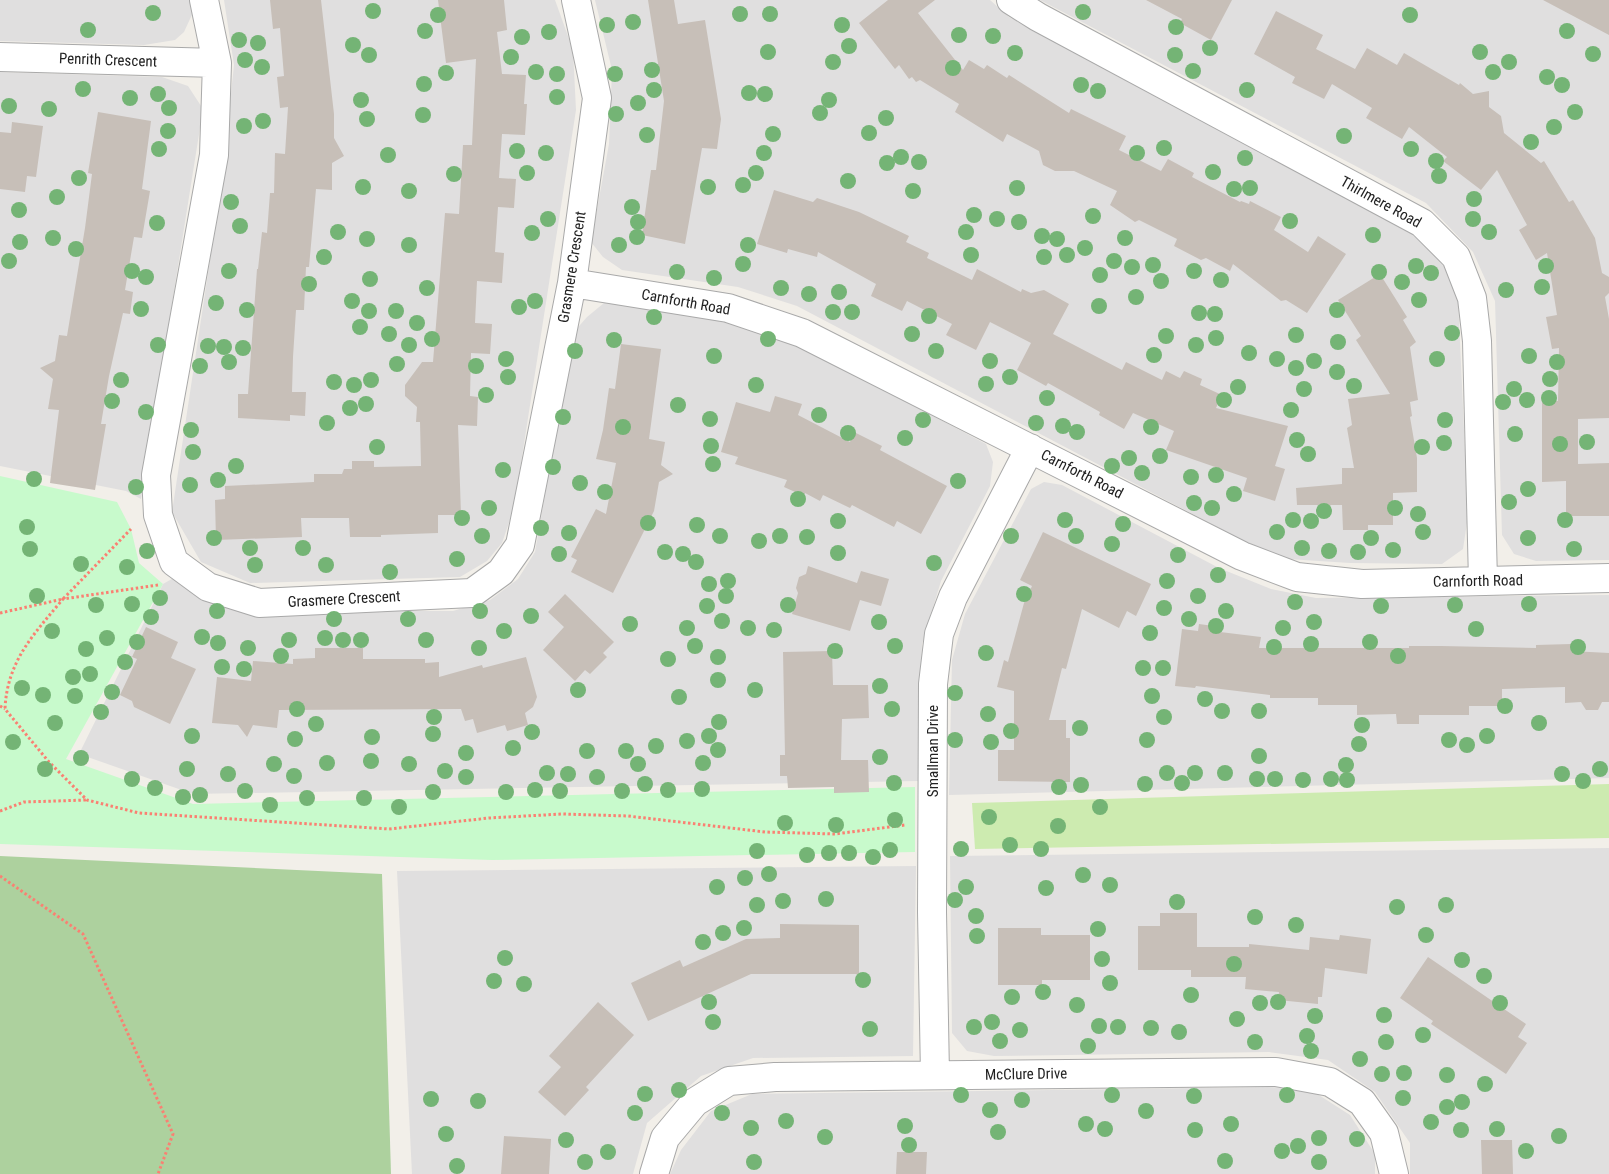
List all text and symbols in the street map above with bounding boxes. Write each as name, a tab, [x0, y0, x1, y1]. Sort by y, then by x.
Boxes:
street label: Penrith Crescent	[59, 49, 157, 71]
street label: Thirlmere Road	[1337, 172, 1425, 232]
street label: Grasmere Crescent	[554, 210, 590, 324]
street label: Carnforth Road	[640, 285, 732, 319]
street label: Carnforth Road	[1038, 446, 1126, 502]
street label: Carnforth Road	[1433, 571, 1523, 591]
street label: Grasmere Crescent	[287, 587, 401, 611]
street label: Smallman Drive	[924, 705, 942, 797]
street label: McClure Drive	[985, 1064, 1067, 1084]

